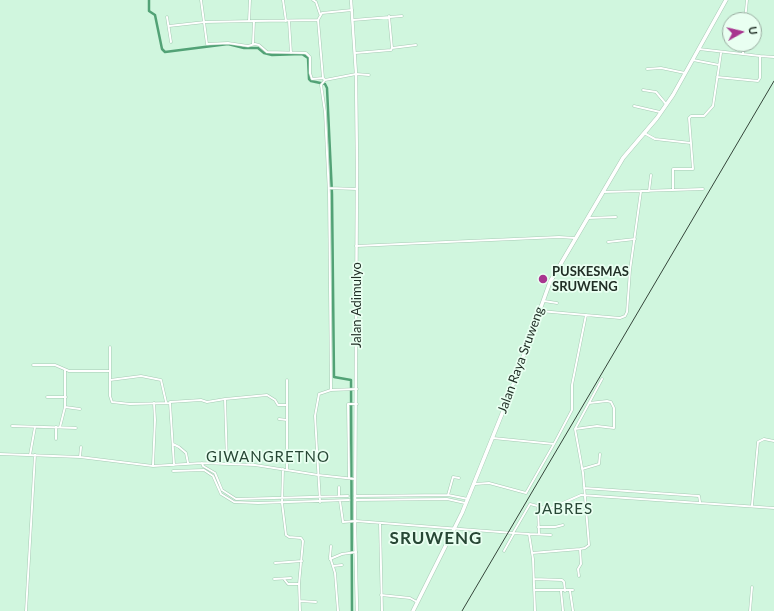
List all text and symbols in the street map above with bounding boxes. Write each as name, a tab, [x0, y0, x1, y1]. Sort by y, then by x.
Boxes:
north arrow	[722, 12, 762, 52]
text: U	[746, 25, 760, 35]
street label: Jalan Adimulyo	[349, 262, 365, 348]
place label: PUSKESMAS SRUWENG	[552, 264, 629, 295]
marker: PUSKESMAS SRUWENG	[537, 273, 549, 285]
street label: Jalan Raya Sruweng	[494, 305, 548, 415]
district label: GIWANGRETNO	[206, 448, 330, 466]
district label: JABRES	[535, 500, 593, 518]
district label: SRUWENG	[390, 529, 482, 549]

